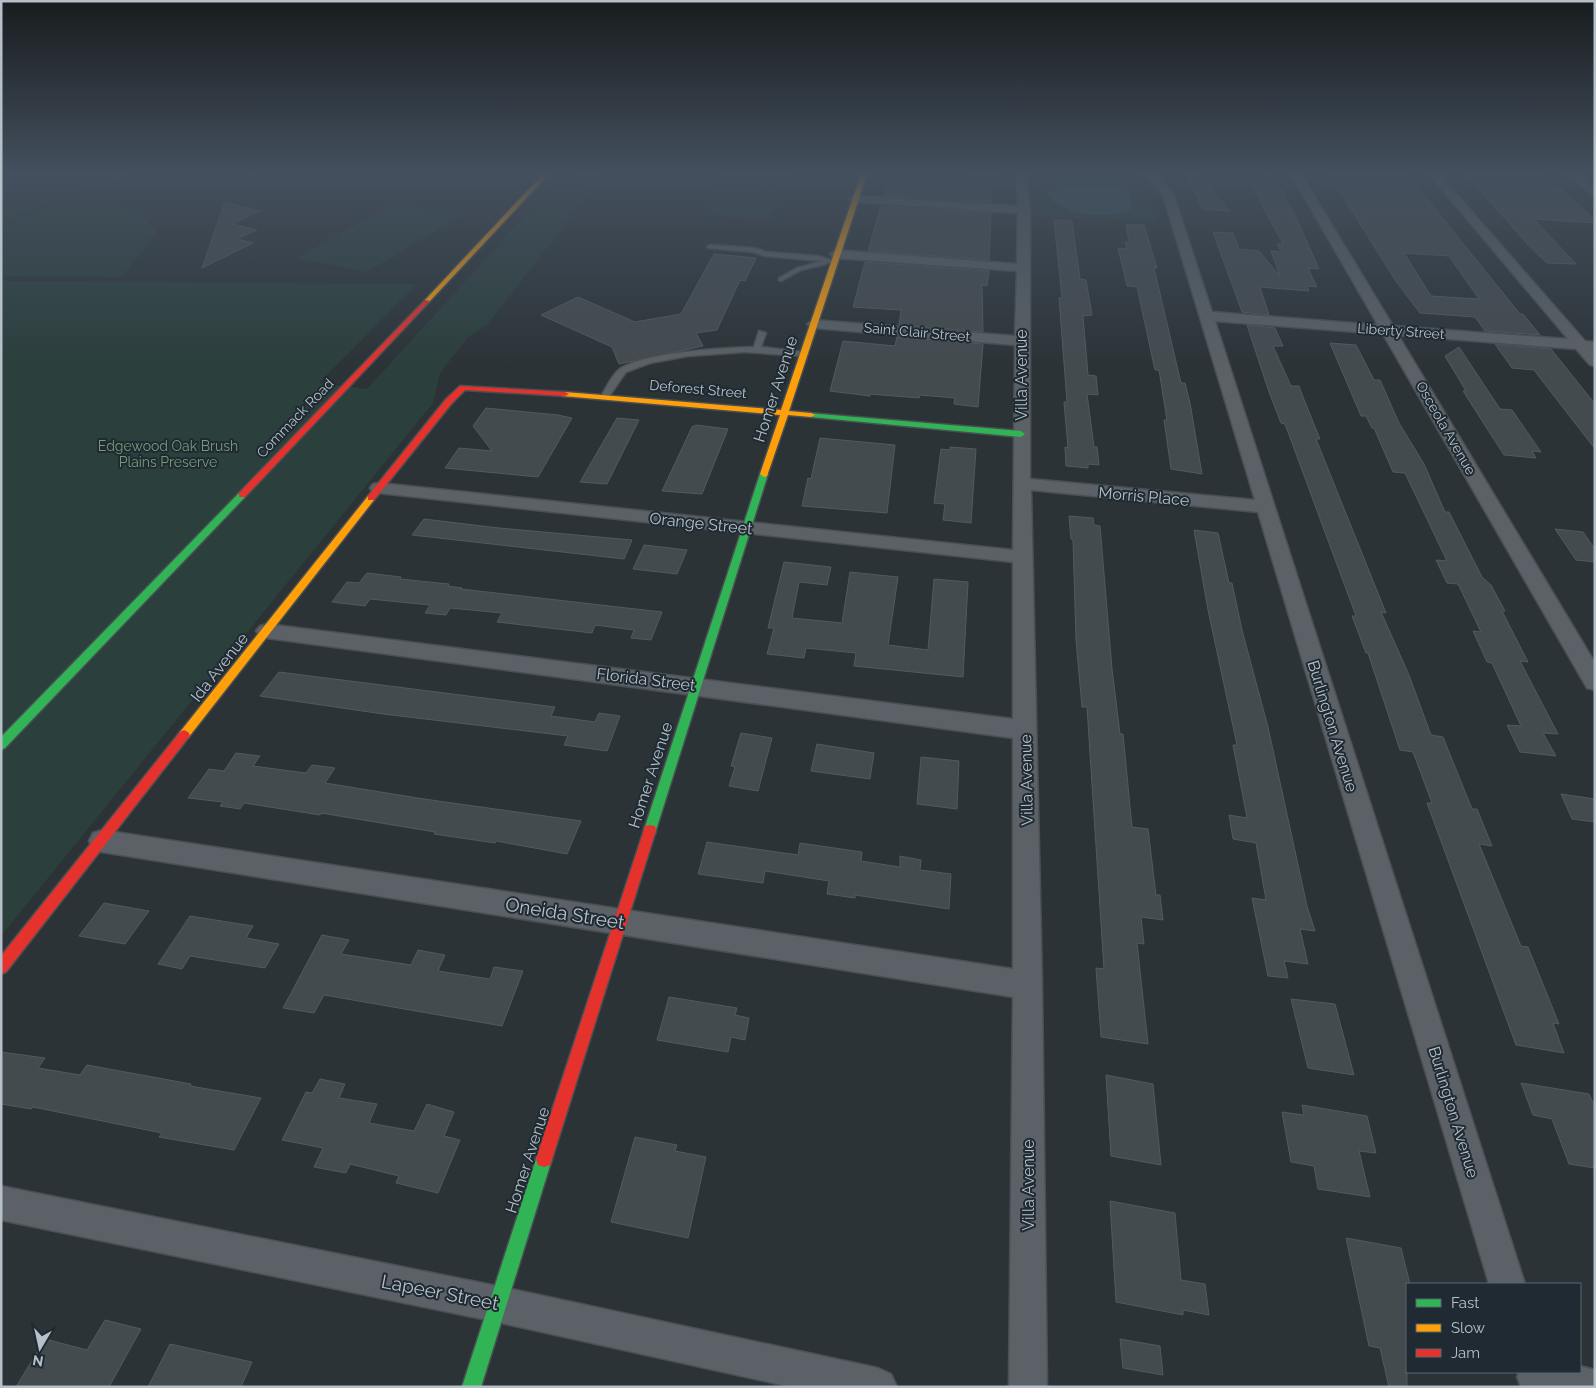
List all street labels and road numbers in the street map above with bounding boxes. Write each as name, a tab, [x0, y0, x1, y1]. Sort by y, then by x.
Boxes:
street label: Saint Clair Street	[863, 319, 971, 345]
street label: Liberty Street	[1357, 320, 1445, 342]
street label: Villa Avenue	[1012, 329, 1031, 421]
street label: Homer Avenue	[749, 334, 802, 445]
street label: Commack Road	[253, 375, 337, 461]
street label: Deforest Street	[649, 377, 748, 401]
street label: Osceola Avenue	[1413, 378, 1479, 478]
street label: Morris Place	[1098, 483, 1190, 510]
street label: Orange Street	[649, 509, 754, 538]
street label: Ida Avenue	[187, 629, 252, 706]
street label: Burlington Avenue	[1303, 658, 1362, 794]
street label: Florida Street	[595, 664, 697, 695]
street label: Homer Avenue	[624, 720, 677, 831]
street label: Villa Avenue	[1016, 734, 1037, 826]
street label: Oneida Street	[504, 893, 627, 933]
street label: Burlington Avenue	[1424, 1044, 1483, 1180]
street label: Homer Avenue	[501, 1105, 554, 1216]
street label: Villa Avenue	[1019, 1139, 1038, 1231]
street label: Lapeer Street	[379, 1270, 501, 1314]

